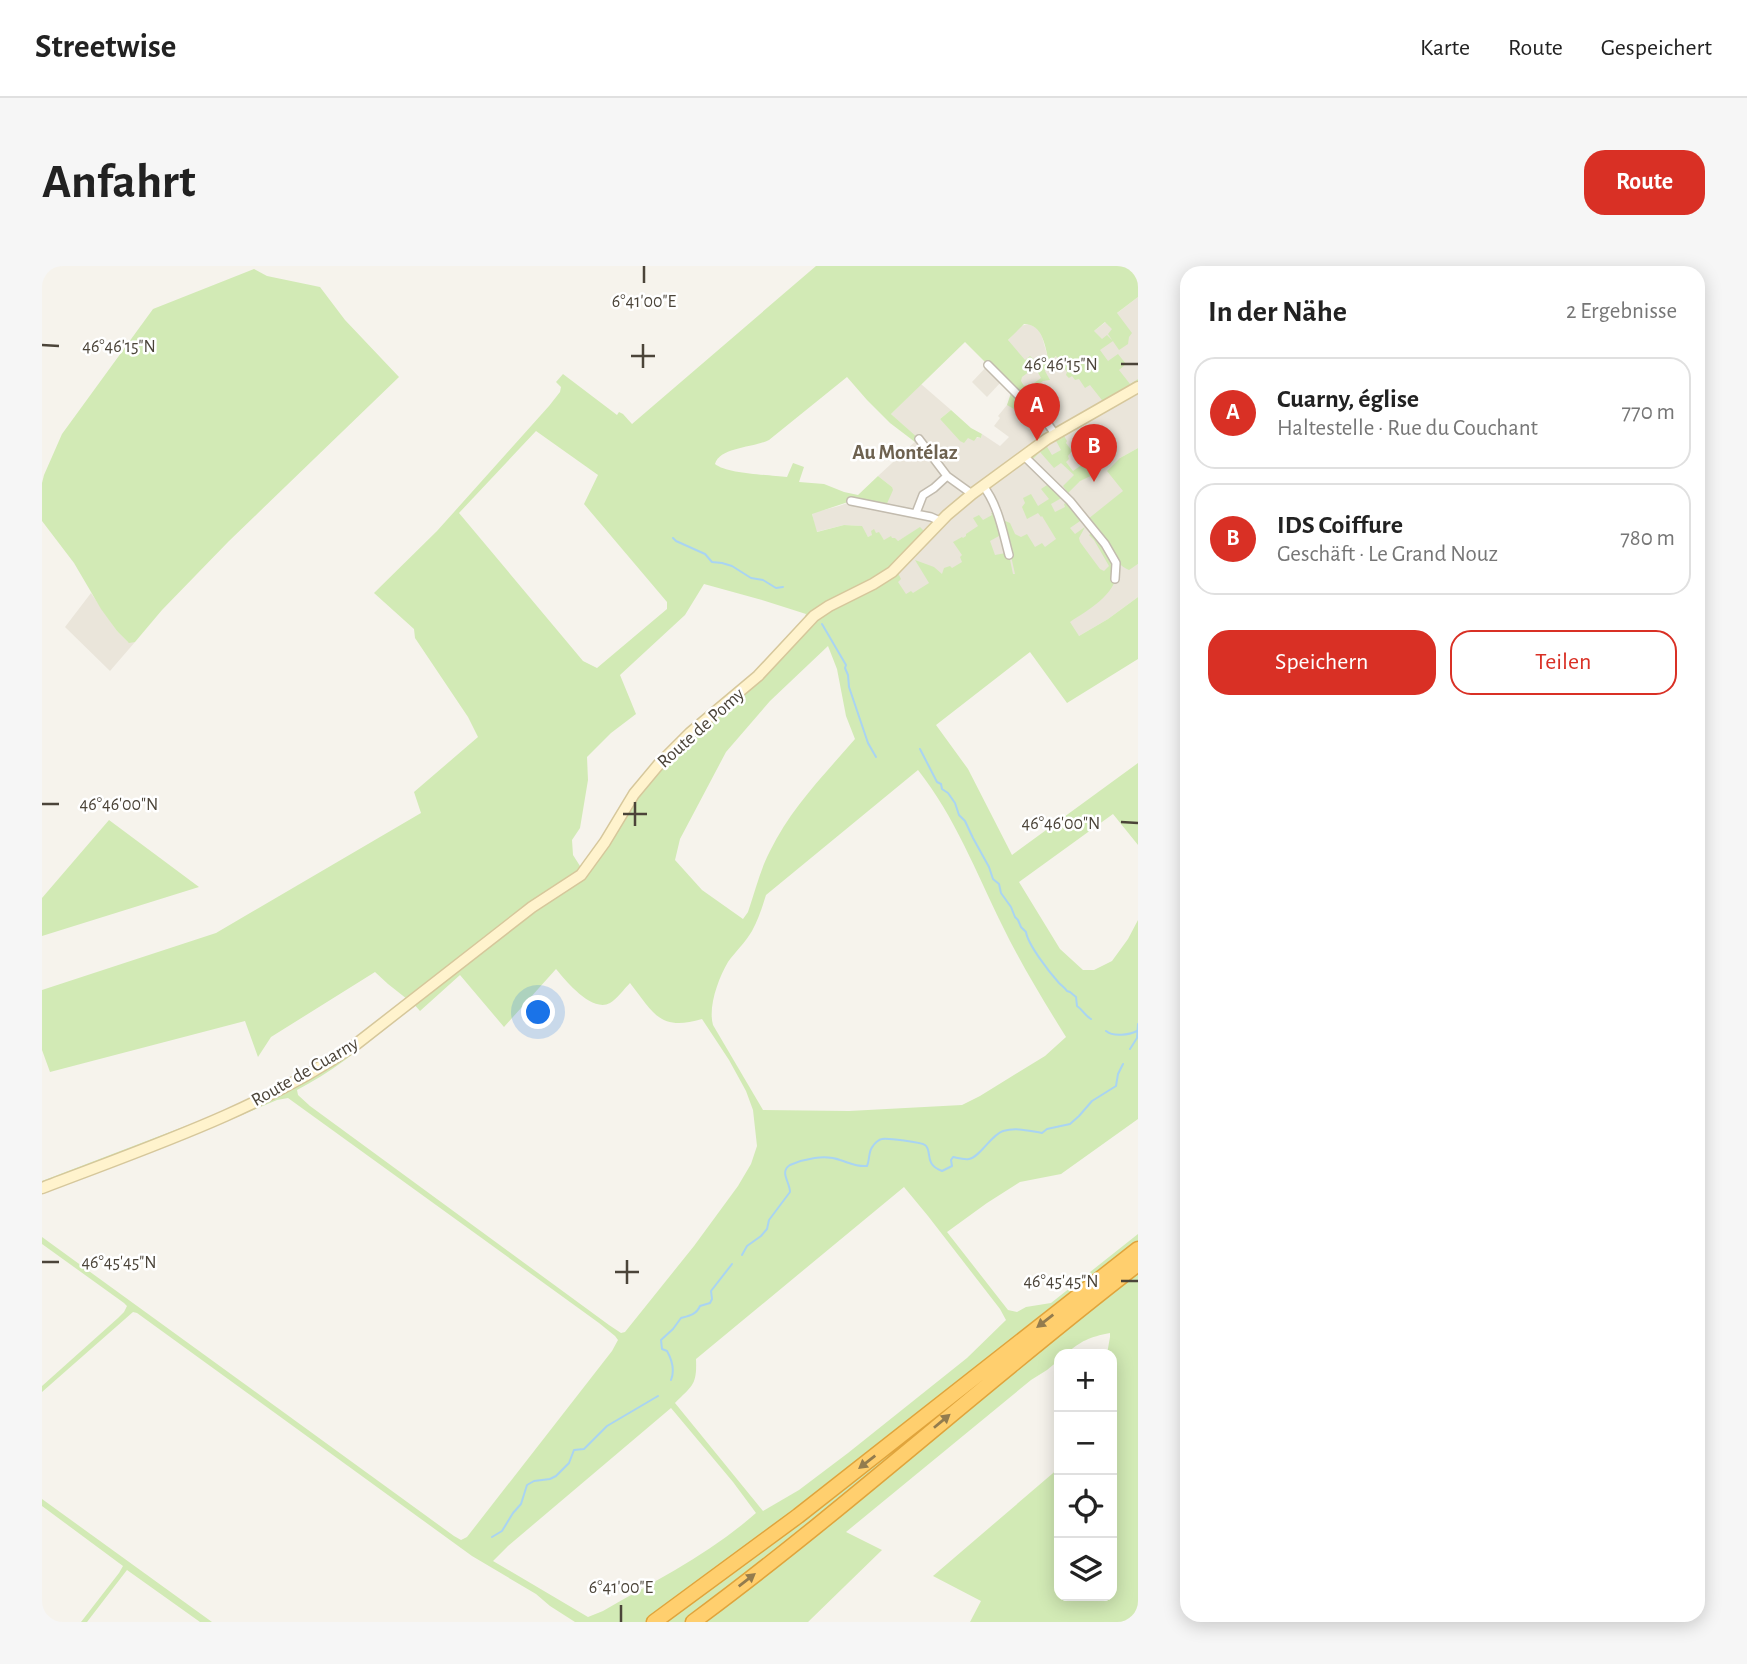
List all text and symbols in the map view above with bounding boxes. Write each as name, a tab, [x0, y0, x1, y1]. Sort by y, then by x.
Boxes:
text: Streetwise	[35, 31, 176, 64]
text: Karte	[1420, 36, 1470, 60]
text: Route	[1508, 36, 1563, 60]
text: Gespeichert	[1601, 36, 1712, 60]
button: Route	[1584, 150, 1705, 215]
text: Anfahrt	[42, 158, 196, 207]
text: 6°41'00"E	[612, 293, 676, 311]
text: In der Nähe	[1208, 297, 1347, 327]
text: 2 Ergebnisse	[1566, 300, 1677, 323]
text: 46°46'15"N	[82, 338, 156, 356]
text: 46°46'15"N	[1024, 356, 1098, 374]
pin: A	[1014, 383, 1060, 441]
text: Cuarny, église	[1277, 386, 1419, 412]
text: A	[1226, 401, 1240, 424]
text: 770 m	[1621, 401, 1675, 424]
text: Haltestelle · Rue du Couchant	[1277, 417, 1538, 440]
pin: B	[1071, 424, 1117, 482]
district label: Au Montélaz	[852, 442, 958, 463]
text: IDS Coiffure	[1277, 512, 1403, 538]
text: B	[1226, 527, 1240, 550]
text: 780 m	[1620, 527, 1675, 550]
text: Geschäft · Le Grand Nouz	[1277, 543, 1498, 566]
button: Speichern	[1208, 630, 1436, 695]
button: Teilen	[1450, 630, 1677, 695]
street label: Route de Pomy	[654, 684, 748, 772]
text: 46°46'00"N	[80, 796, 158, 814]
text: 46°46'00"N	[1022, 815, 1100, 833]
your location	[521, 995, 555, 1029]
street label: Route de Cuarny	[248, 1034, 362, 1110]
text: 46°45'45"N	[81, 1254, 157, 1272]
text: 46°45'45"N	[1023, 1273, 1099, 1291]
one-way arrow	[1037, 1313, 1055, 1328]
map controls	[1054, 1349, 1117, 1601]
button: +	[1054, 1349, 1117, 1412]
button: −	[1054, 1412, 1117, 1475]
one-way arrow	[933, 1414, 951, 1429]
one-way arrow	[859, 1455, 877, 1470]
button: locate	[1054, 1475, 1117, 1538]
button: layers	[1054, 1538, 1117, 1601]
one-way arrow	[738, 1574, 756, 1588]
text: 6°41'00"E	[589, 1579, 653, 1597]

